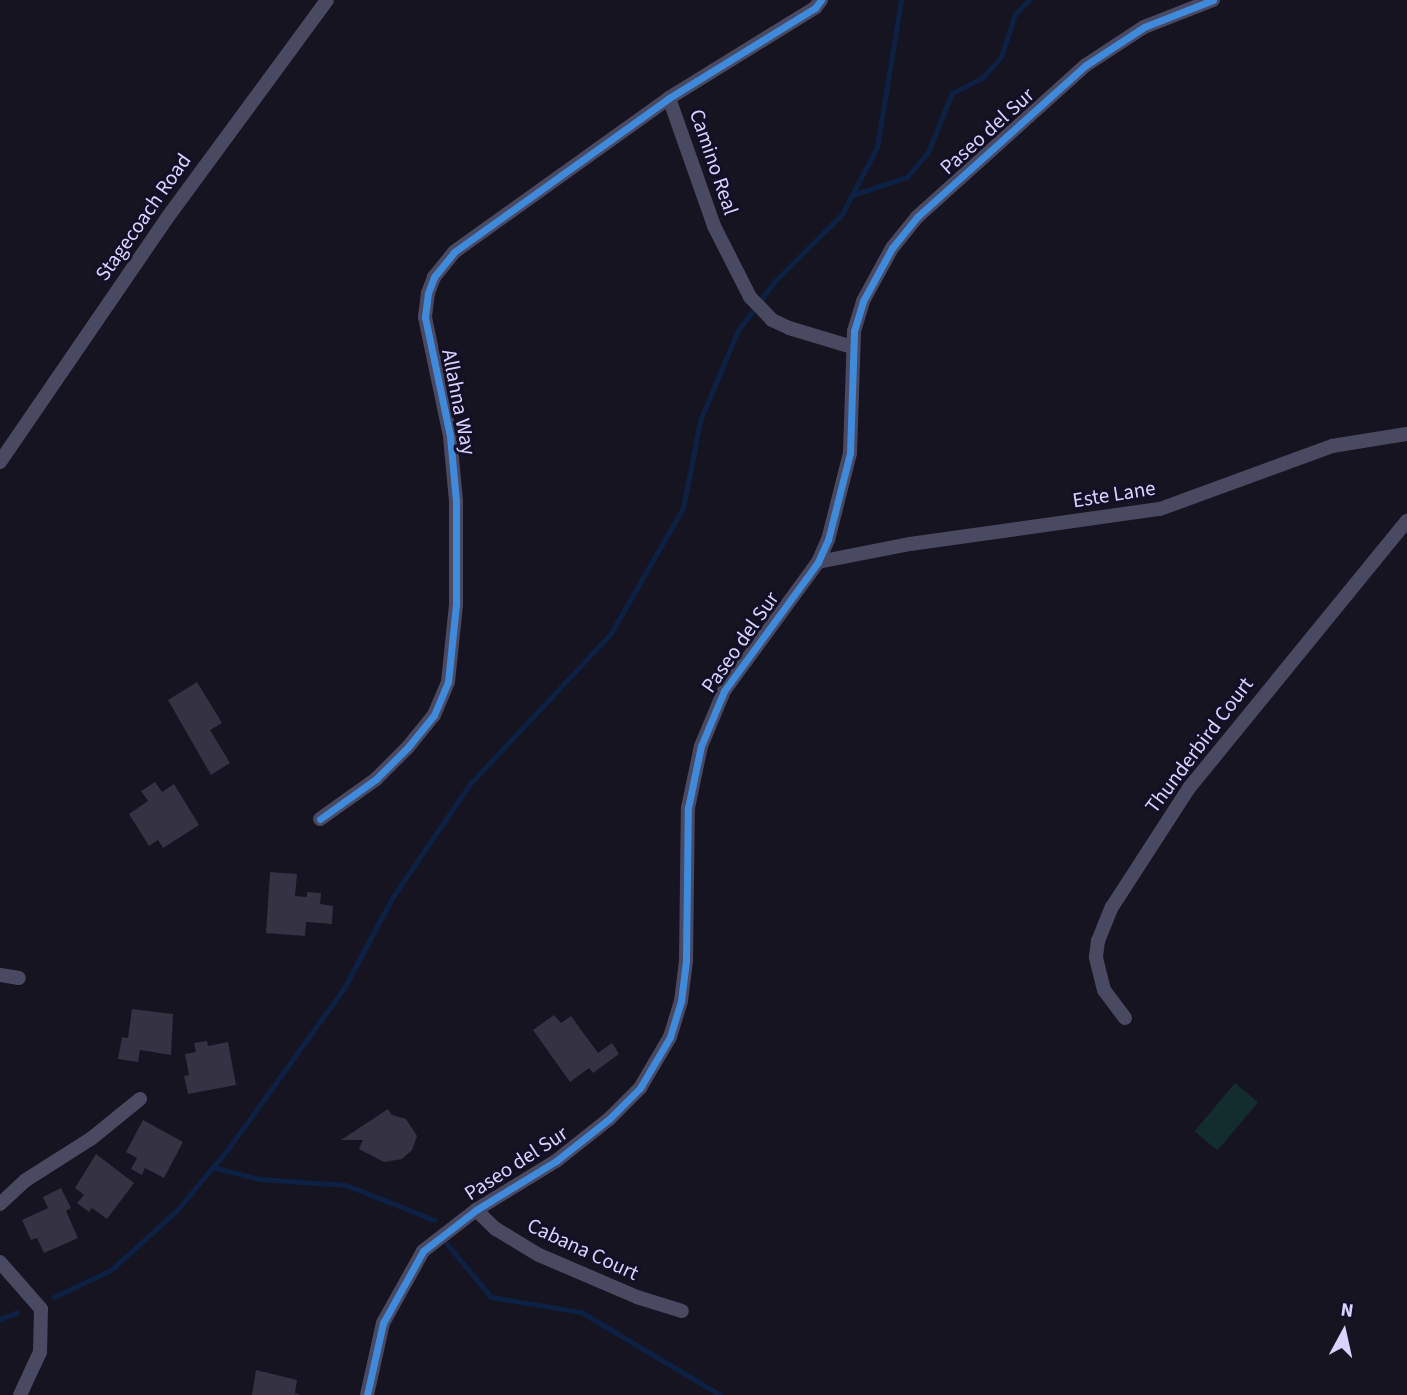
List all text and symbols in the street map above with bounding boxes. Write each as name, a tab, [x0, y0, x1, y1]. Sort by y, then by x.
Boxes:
street label: Paseo del Sur	[935, 82, 1039, 180]
street label: Camino Real	[684, 106, 744, 218]
street label: Stagecoach Road	[90, 148, 196, 286]
street label: Allahna Way	[436, 347, 482, 457]
street label: Este Lane	[1071, 475, 1157, 513]
street label: Paseo del Sur	[696, 586, 784, 698]
street label: Thunderbird Court	[1140, 672, 1258, 818]
street label: Paseo del Sur	[460, 1120, 572, 1206]
street label: Cabana Court	[523, 1212, 643, 1286]
text: N	[1339, 1296, 1355, 1325]
north arrow	[1309, 1297, 1379, 1367]

